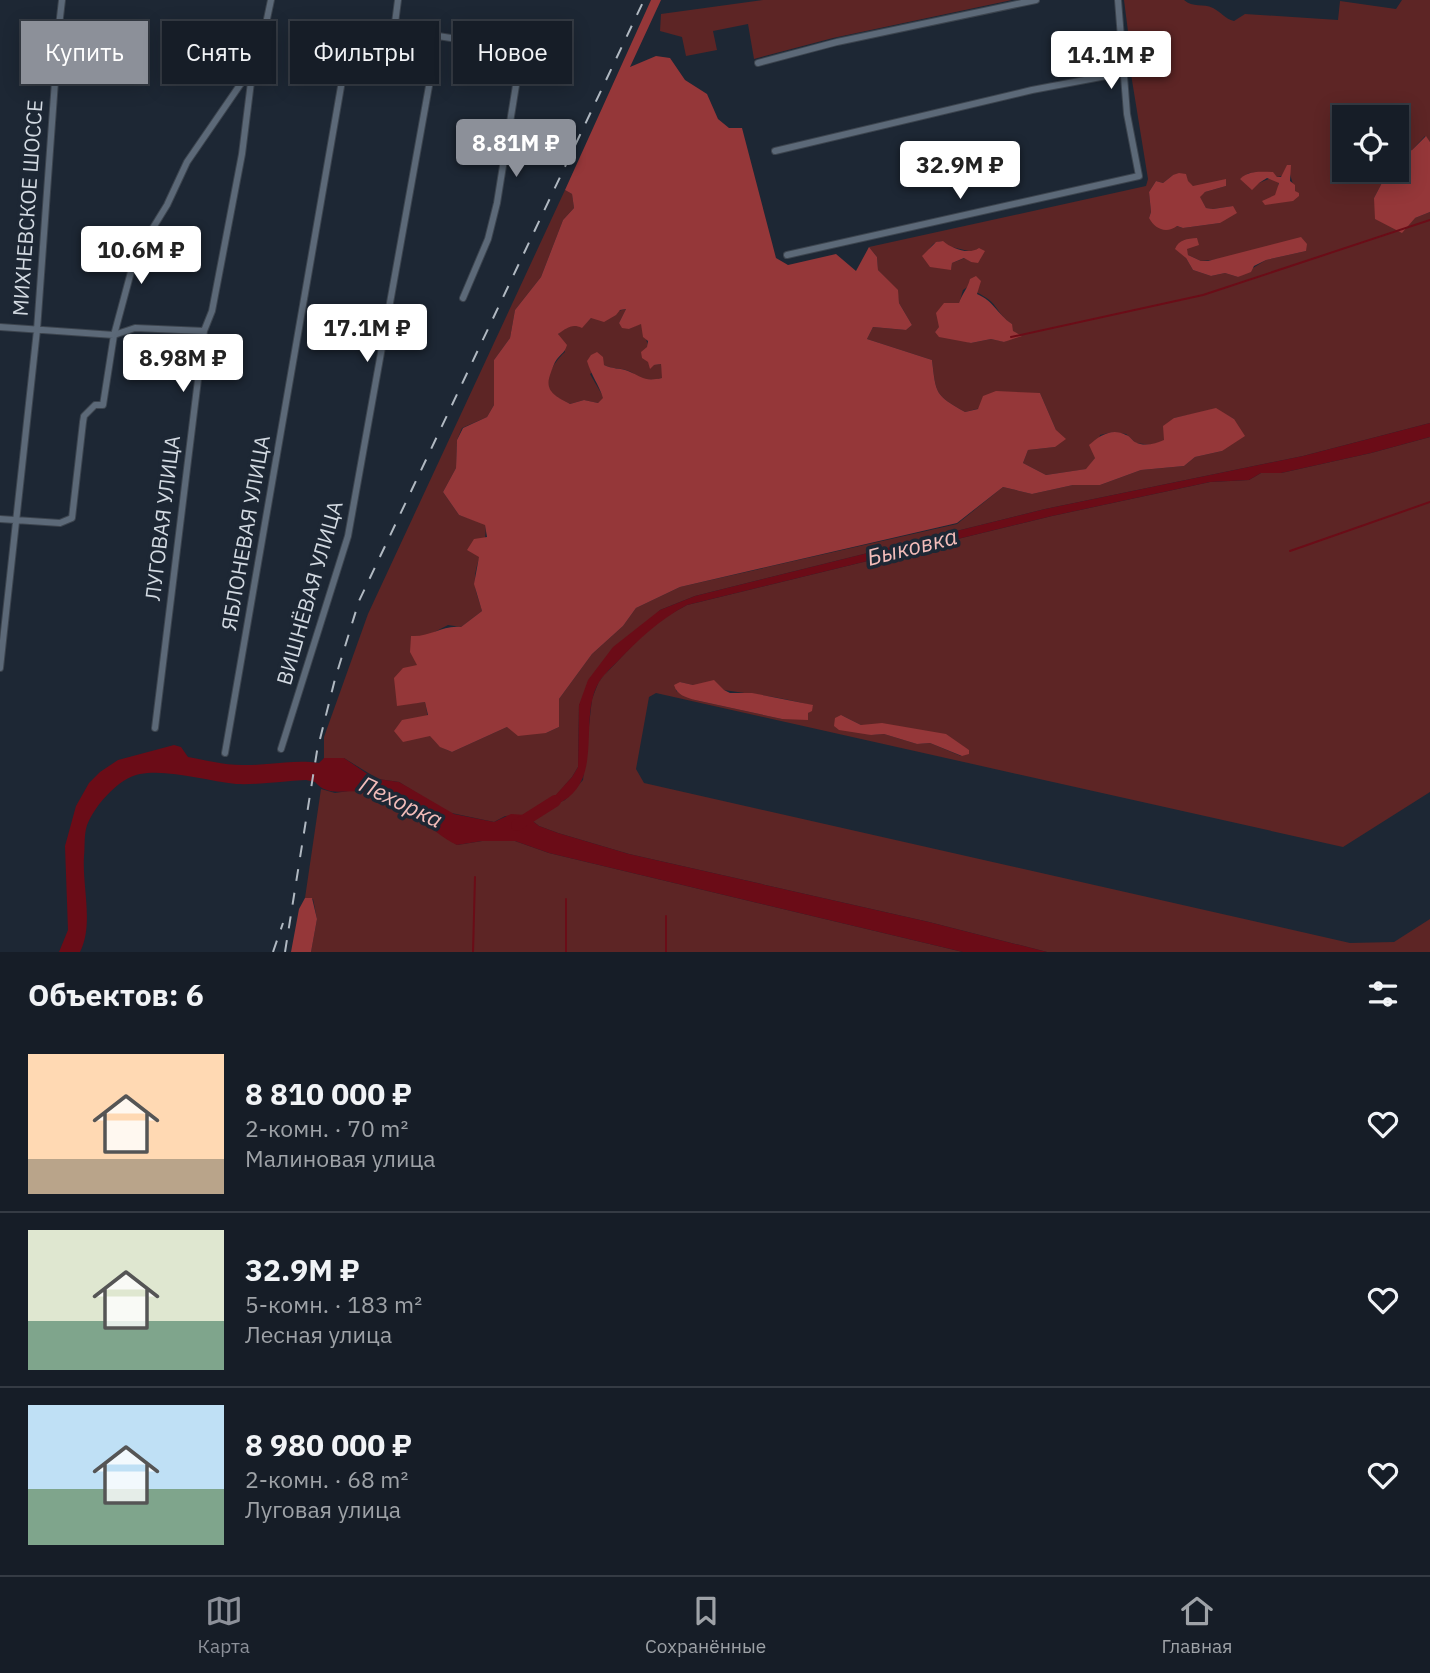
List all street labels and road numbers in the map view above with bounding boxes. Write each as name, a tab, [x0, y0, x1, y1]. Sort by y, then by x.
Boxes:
street label: МИХНЕВСКОЕ ШОССЕ	[5, 99, 49, 317]
street label: ЯБЛОНЕВАЯ УЛИЦА	[214, 433, 276, 633]
street label: ЛУГОВАЯ УЛИЦА	[138, 434, 186, 602]
street label: ВИШНЁВАЯ УЛИЦА	[269, 497, 349, 688]

